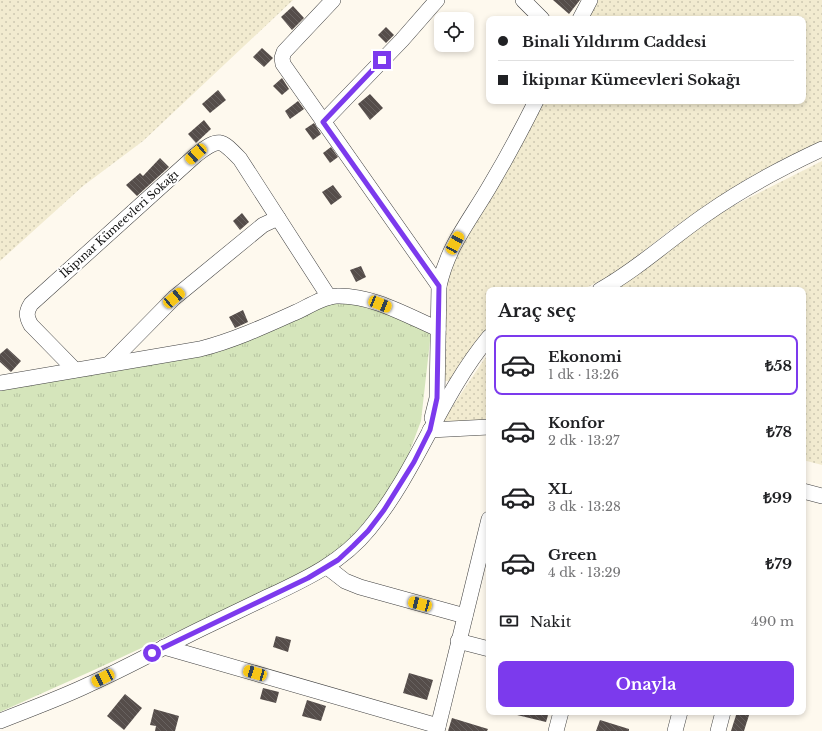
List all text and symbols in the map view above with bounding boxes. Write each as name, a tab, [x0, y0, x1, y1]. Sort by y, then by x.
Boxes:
map controls	[434, 12, 474, 52]
button: locate	[434, 12, 474, 52]
text: Binali Yıldırım Caddesi	[522, 32, 706, 51]
route end	[373, 51, 391, 69]
text: İkipınar Kümeevleri Sokağı	[522, 70, 740, 89]
car	[183, 142, 209, 166]
street label: İkipınar Kümeevleri Sokağı	[57, 167, 181, 281]
car	[444, 230, 466, 256]
car	[161, 286, 187, 310]
car	[367, 294, 393, 314]
text: Araç seç	[498, 300, 576, 322]
icon: car	[500, 347, 536, 383]
text: Ekonomi	[548, 347, 622, 366]
text: ₺58	[765, 356, 792, 375]
text: 1 dk · 13:26	[548, 366, 619, 383]
icon: car	[500, 413, 536, 449]
text: Konfor	[548, 413, 605, 432]
text: ₺78	[766, 422, 792, 441]
text: 2 dk · 13:27	[548, 432, 620, 449]
icon: car	[500, 479, 536, 515]
text: XL	[548, 479, 572, 498]
text: ₺99	[763, 488, 792, 507]
text: 3 dk · 13:28	[548, 498, 621, 515]
icon: car	[500, 545, 536, 581]
text: Green	[548, 545, 597, 564]
text: ₺79	[766, 554, 792, 573]
text: 4 dk · 13:29	[548, 564, 621, 581]
car	[407, 595, 433, 613]
icon: cash	[498, 610, 520, 632]
text: Nakit	[530, 612, 571, 631]
text: 490 m	[751, 613, 794, 630]
route start	[143, 644, 161, 662]
button: Onayla	[498, 661, 794, 707]
car	[242, 664, 268, 682]
car	[90, 667, 116, 689]

